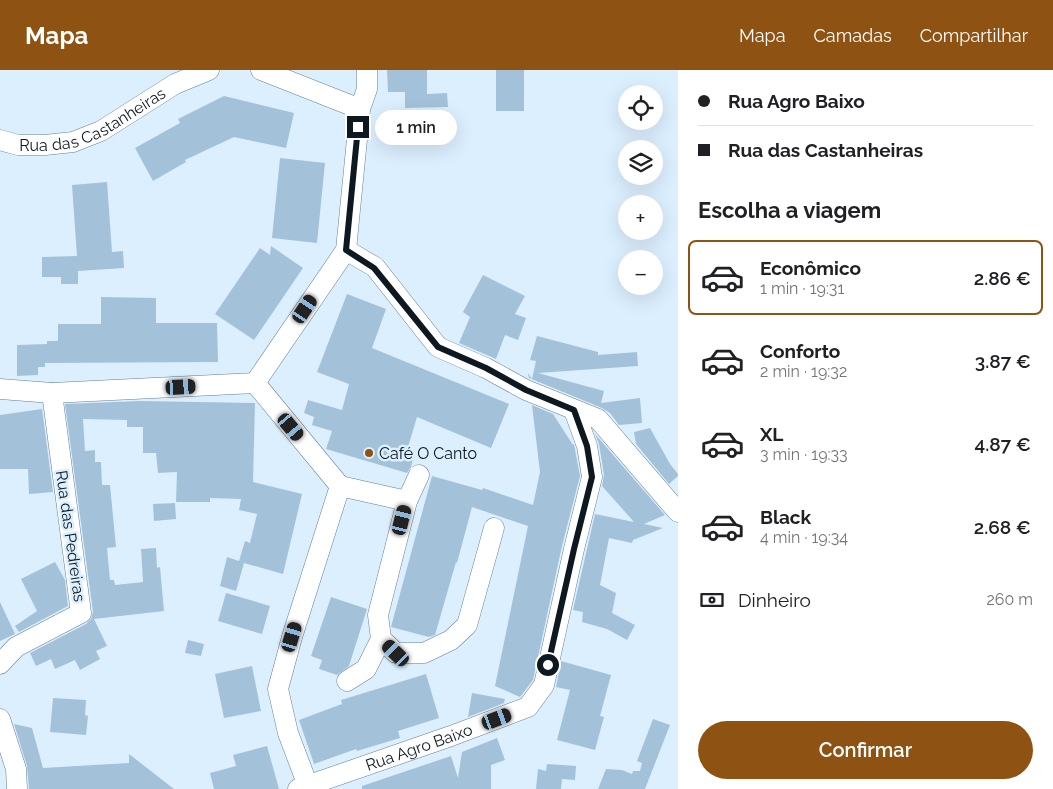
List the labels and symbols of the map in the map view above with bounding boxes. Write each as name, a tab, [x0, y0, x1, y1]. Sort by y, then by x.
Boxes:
street label: Rua das Castanheiras	[19, 83, 169, 155]
callout: 1 min	[376, 110, 458, 144]
route end	[347, 116, 369, 138]
car	[290, 292, 319, 326]
car	[165, 379, 196, 395]
car	[275, 411, 306, 443]
place label: Café O Canto	[379, 444, 477, 463]
marker: Café O Canto	[363, 447, 375, 459]
street label: Rua das Pedreiras	[52, 469, 89, 603]
car	[391, 504, 412, 536]
car	[280, 620, 303, 654]
car	[379, 637, 412, 669]
route start	[537, 654, 559, 676]
car	[480, 707, 513, 731]
street label: Rua Agro Baixo	[363, 720, 475, 775]

